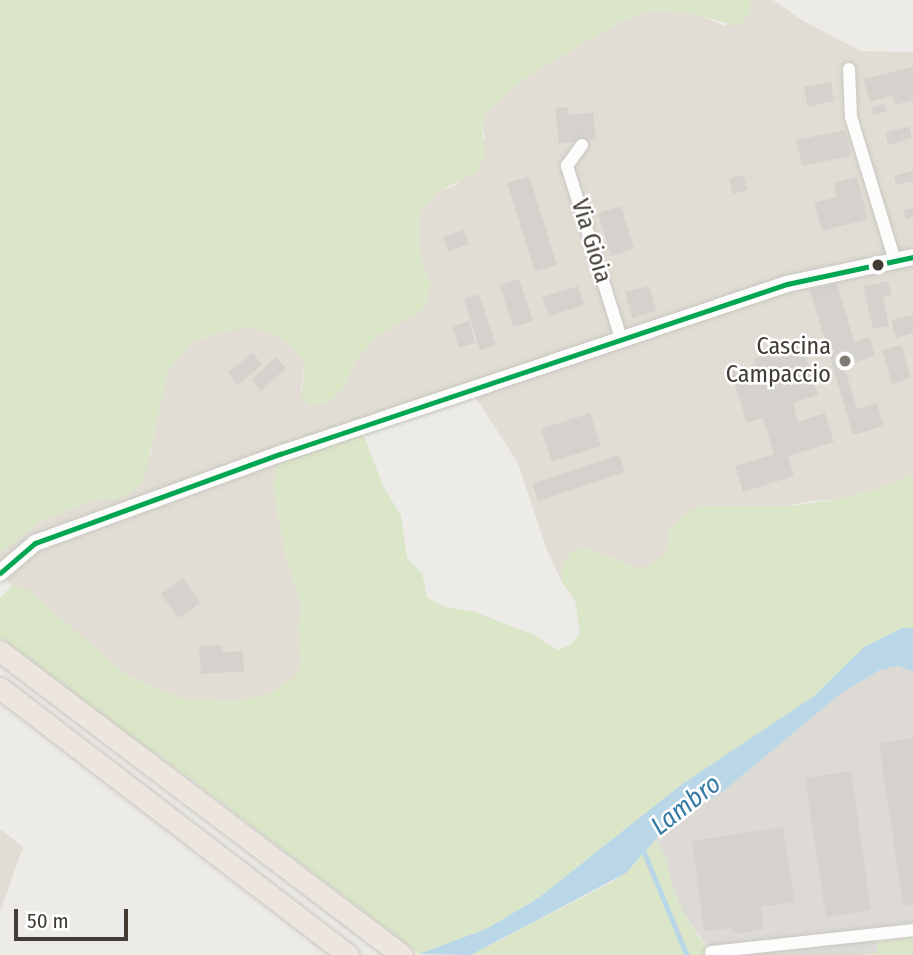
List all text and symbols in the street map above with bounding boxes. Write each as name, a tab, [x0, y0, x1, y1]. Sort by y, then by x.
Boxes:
street label: Via Gioia	[565, 196, 617, 286]
unlabelled marker	[871, 258, 885, 272]
place label: Cascina Campaccio	[726, 333, 831, 389]
marker: Cascina Campaccio	[837, 353, 853, 369]
water label: Lambro	[645, 768, 727, 842]
scale bar	[18, 895, 131, 939]
text: 50 m	[27, 908, 69, 934]

